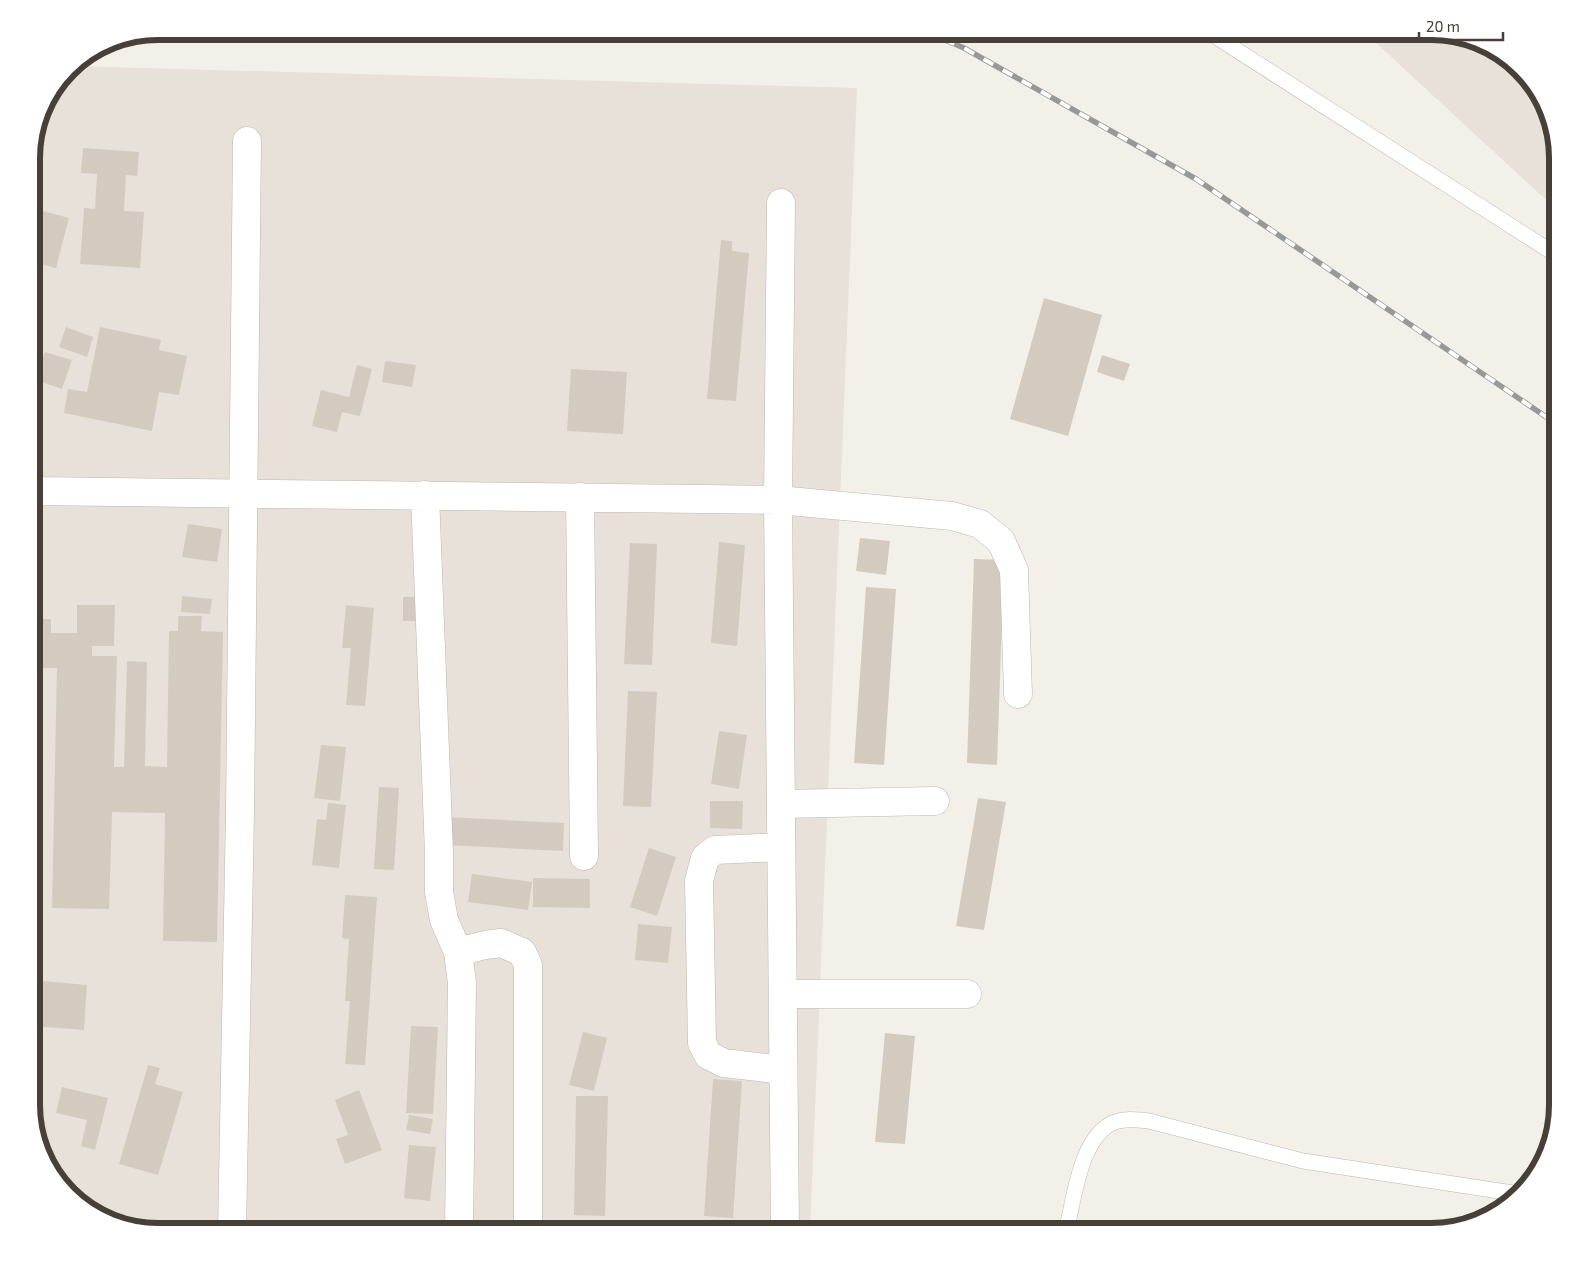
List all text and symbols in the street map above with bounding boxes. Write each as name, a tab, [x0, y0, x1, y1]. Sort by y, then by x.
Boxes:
scale bar	[1419, 10, 1503, 42]
text: 20 m	[1426, 17, 1460, 35]

